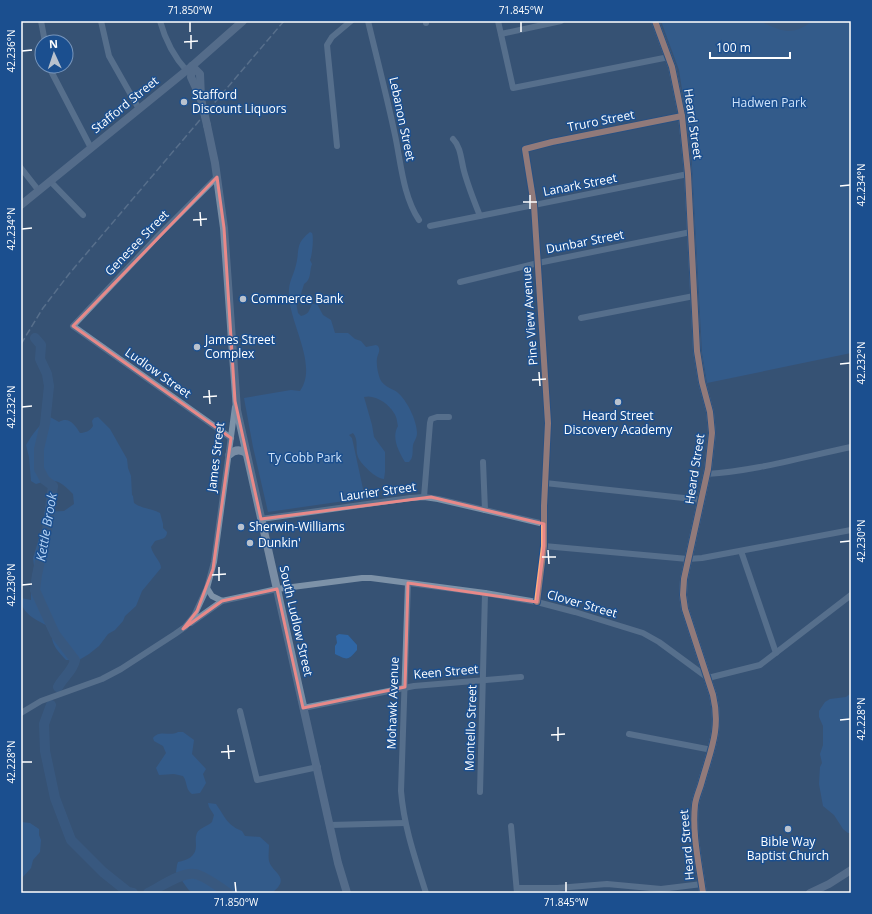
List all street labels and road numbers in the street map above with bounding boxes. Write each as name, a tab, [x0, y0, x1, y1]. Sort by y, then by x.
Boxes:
street label: Stafford Street	[88, 72, 162, 137]
street label: Lebanon Street	[385, 75, 420, 163]
street label: Heard Street	[680, 88, 707, 160]
street label: Truro Street	[566, 106, 636, 135]
street label: Lanark Street	[542, 169, 618, 200]
street label: Genesee Street	[101, 206, 172, 279]
street label: Dunbar Street	[545, 226, 625, 257]
street label: Pine View Avenue	[518, 266, 541, 366]
street label: Ludlow Street	[122, 344, 195, 402]
street label: James Street	[203, 421, 228, 494]
street label: Heard Street	[681, 432, 708, 505]
street label: Laurier Street	[339, 478, 417, 505]
street label: South Ludlow Street	[275, 564, 317, 678]
street label: Clover Street	[545, 585, 619, 622]
street label: Mohawk Avenue	[382, 656, 403, 750]
street label: Keen Street	[413, 660, 479, 683]
street label: Montello Street	[460, 685, 481, 771]
street label: Heard Street	[675, 809, 698, 881]

